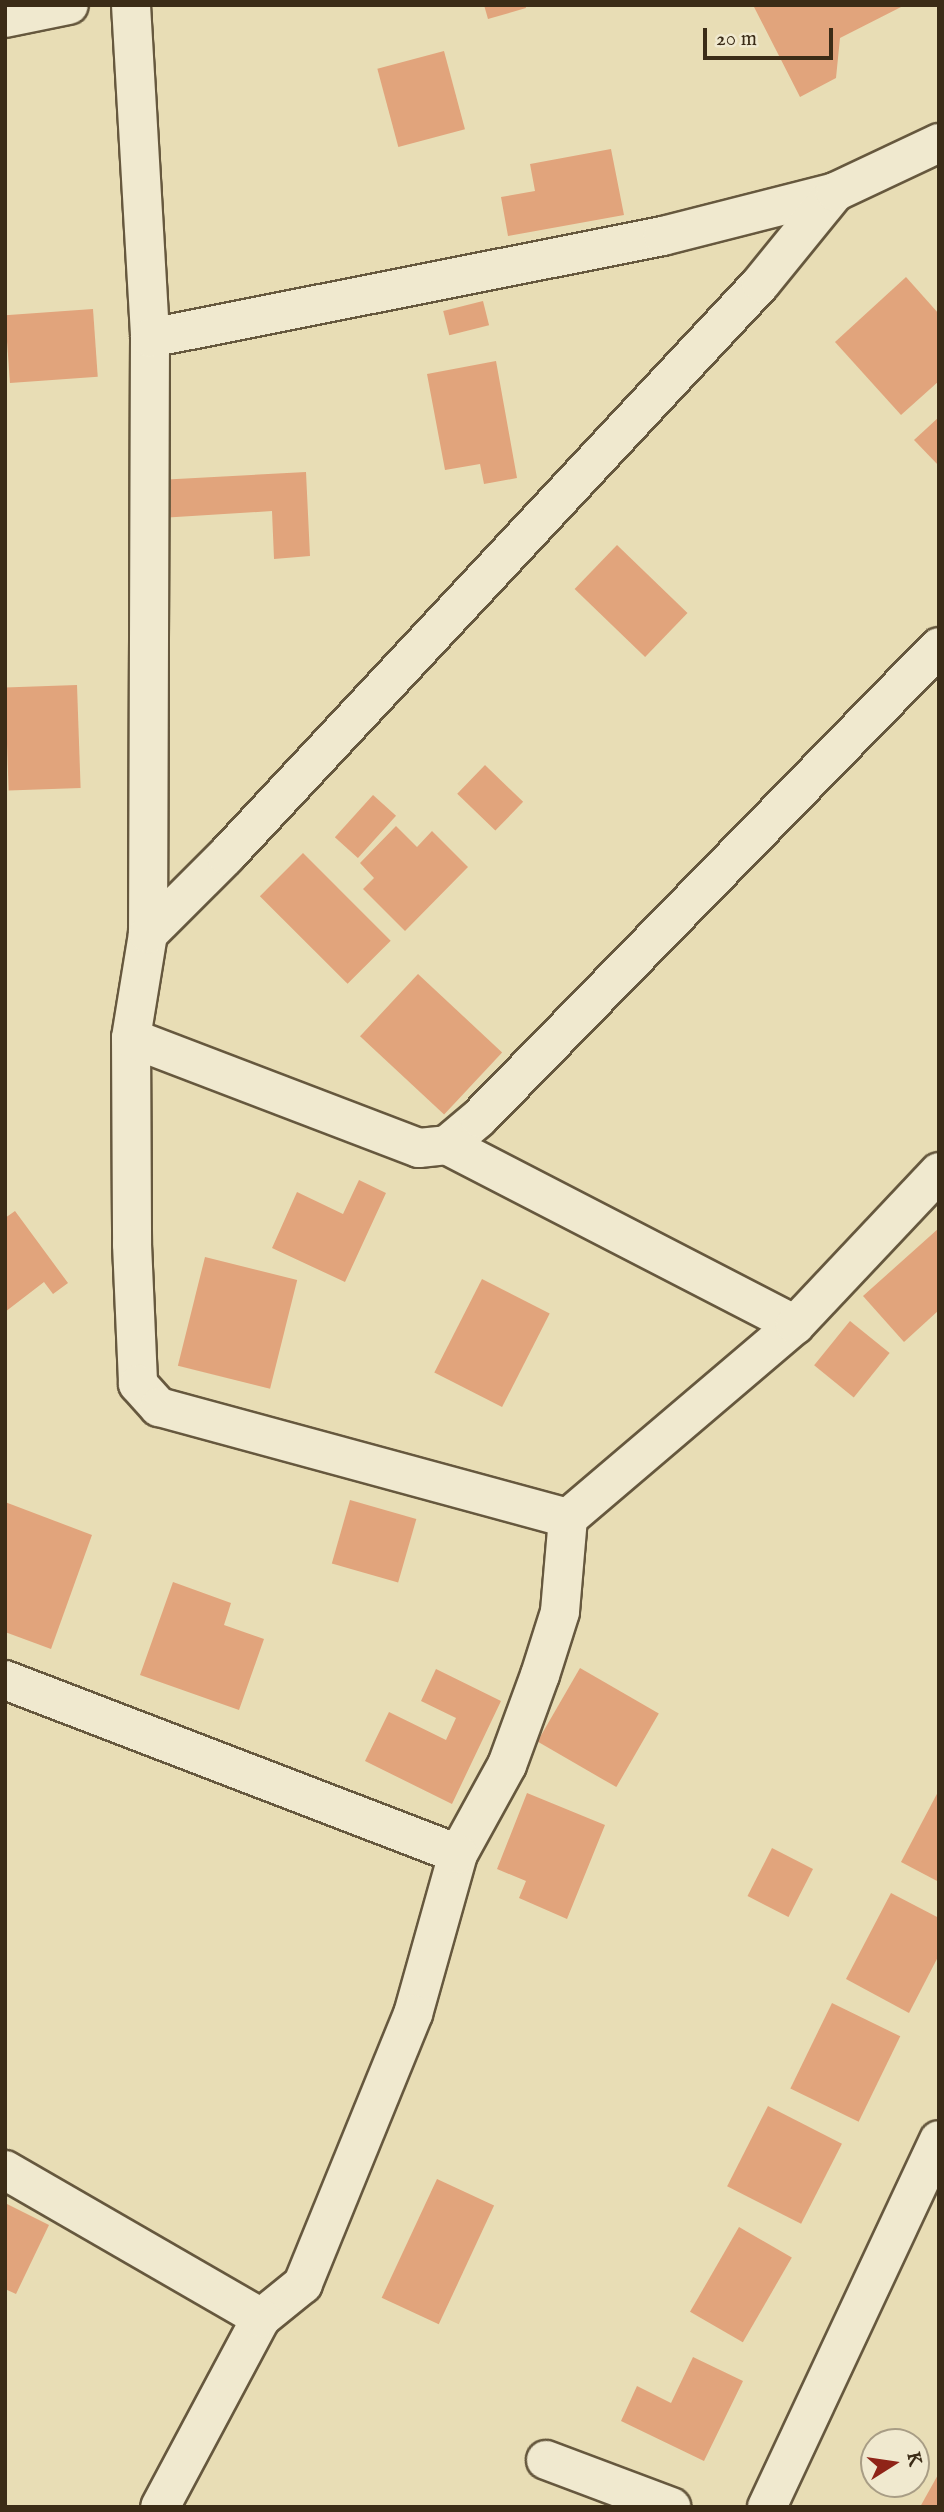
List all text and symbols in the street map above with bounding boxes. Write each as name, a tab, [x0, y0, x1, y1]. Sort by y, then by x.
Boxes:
scale bar	[706, 14, 836, 58]
text: 20 m	[716, 26, 757, 53]
north arrow	[860, 2428, 930, 2498]
text: K	[900, 2450, 927, 2468]

